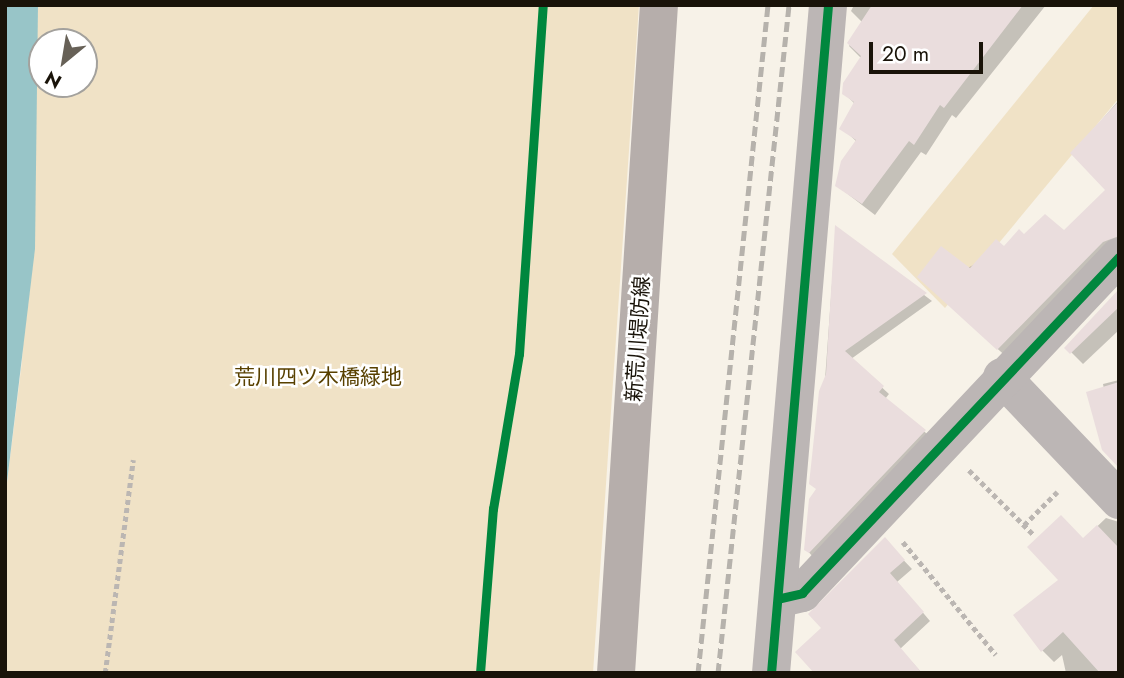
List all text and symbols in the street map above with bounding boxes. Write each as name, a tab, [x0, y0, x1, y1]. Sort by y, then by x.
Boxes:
north arrow	[28, 28, 98, 98]
scale bar	[872, 28, 986, 72]
text: 20 m	[882, 39, 929, 69]
text: N	[40, 64, 67, 95]
street label: 新荒川堤防線	[621, 275, 655, 403]
park label: 荒川四ツ木橋緑地	[234, 364, 402, 390]

